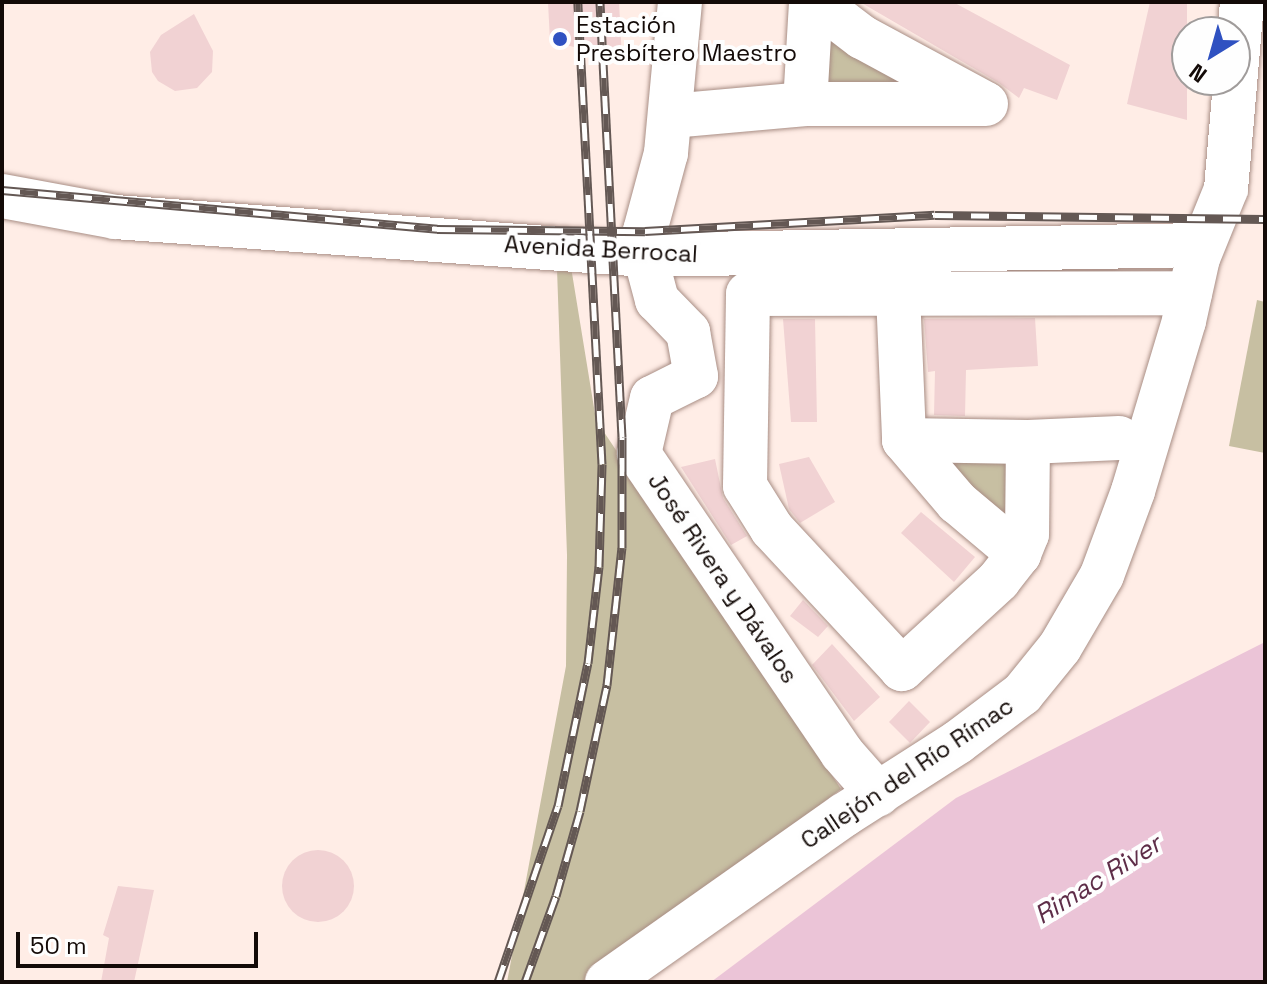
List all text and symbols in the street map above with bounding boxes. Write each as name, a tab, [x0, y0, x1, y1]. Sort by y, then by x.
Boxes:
place label: Estación Presbítero Maestro	[576, 11, 797, 67]
north arrow	[1171, 16, 1251, 96]
marker: Estación Presbítero Maestro	[551, 30, 569, 48]
text: N	[1183, 58, 1212, 89]
street label: Avenida Berrocal	[503, 230, 699, 268]
street label: José Rivera y Dávalos	[642, 467, 804, 689]
street label: Callejón del Río Rímac	[795, 691, 1019, 855]
water label: Rimac River	[1029, 829, 1167, 931]
scale bar	[20, 916, 262, 966]
text: 50 m	[30, 930, 87, 961]

